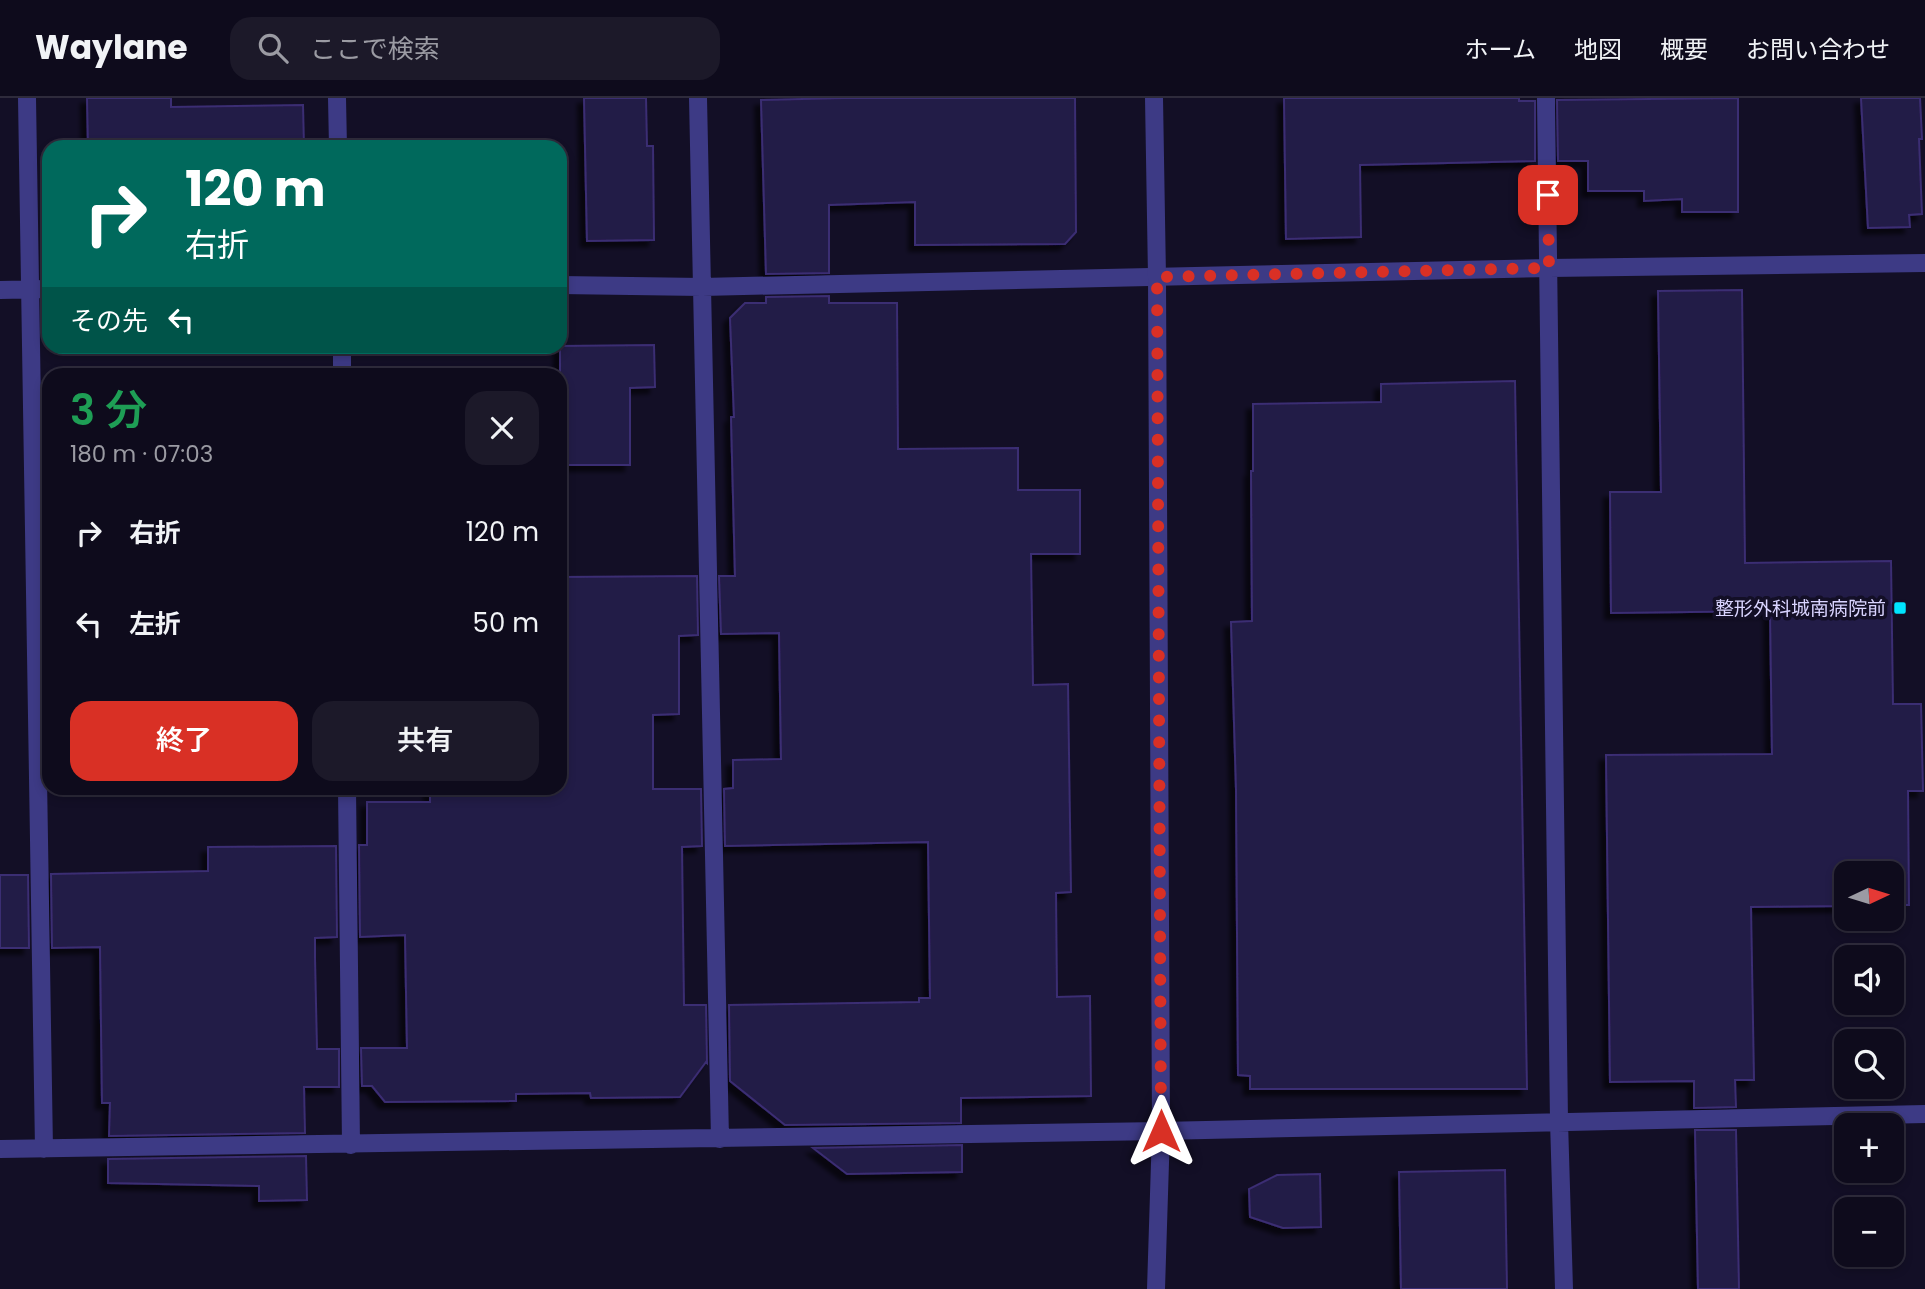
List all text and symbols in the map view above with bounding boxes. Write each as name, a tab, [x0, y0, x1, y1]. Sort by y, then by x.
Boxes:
search box	[230, 17, 720, 80]
text: Waylane	[35, 24, 188, 71]
icon: search	[254, 29, 292, 67]
text: ここで検索	[310, 31, 440, 67]
text: ホーム	[1465, 33, 1536, 66]
text: 地図	[1574, 33, 1622, 66]
text: 概要	[1660, 33, 1708, 66]
text: お問い合わせ	[1746, 33, 1890, 66]
text: 120 m	[185, 155, 326, 223]
pin	[1518, 165, 1578, 225]
icon: right	[70, 168, 161, 259]
icon: arrive	[1529, 176, 1567, 214]
text: 右折	[185, 222, 249, 267]
icon: left	[162, 301, 200, 339]
text: その先	[70, 303, 148, 339]
text: 3 分	[70, 381, 147, 440]
button: close	[465, 391, 539, 465]
text: 180 m · 07:03	[70, 438, 213, 470]
icon: right	[70, 514, 108, 552]
text: 120 m	[466, 514, 539, 550]
text: 右折	[129, 515, 181, 551]
place label: 整形外科城南病院前	[1715, 595, 1886, 622]
marker: 整形外科城南病院前	[1892, 600, 1908, 616]
icon: left	[70, 605, 108, 643]
text: 50 m	[473, 605, 539, 641]
text: 左折	[129, 606, 181, 642]
button: 終了	[70, 701, 298, 781]
button: 共有	[312, 701, 539, 781]
north arrow	[1834, 861, 1904, 931]
map controls	[1834, 861, 1904, 1267]
button: sound	[1834, 945, 1904, 1015]
button: search	[1834, 1029, 1904, 1099]
position arrow	[1124, 1094, 1198, 1168]
button: +	[1834, 1113, 1904, 1183]
button: −	[1834, 1197, 1904, 1267]

